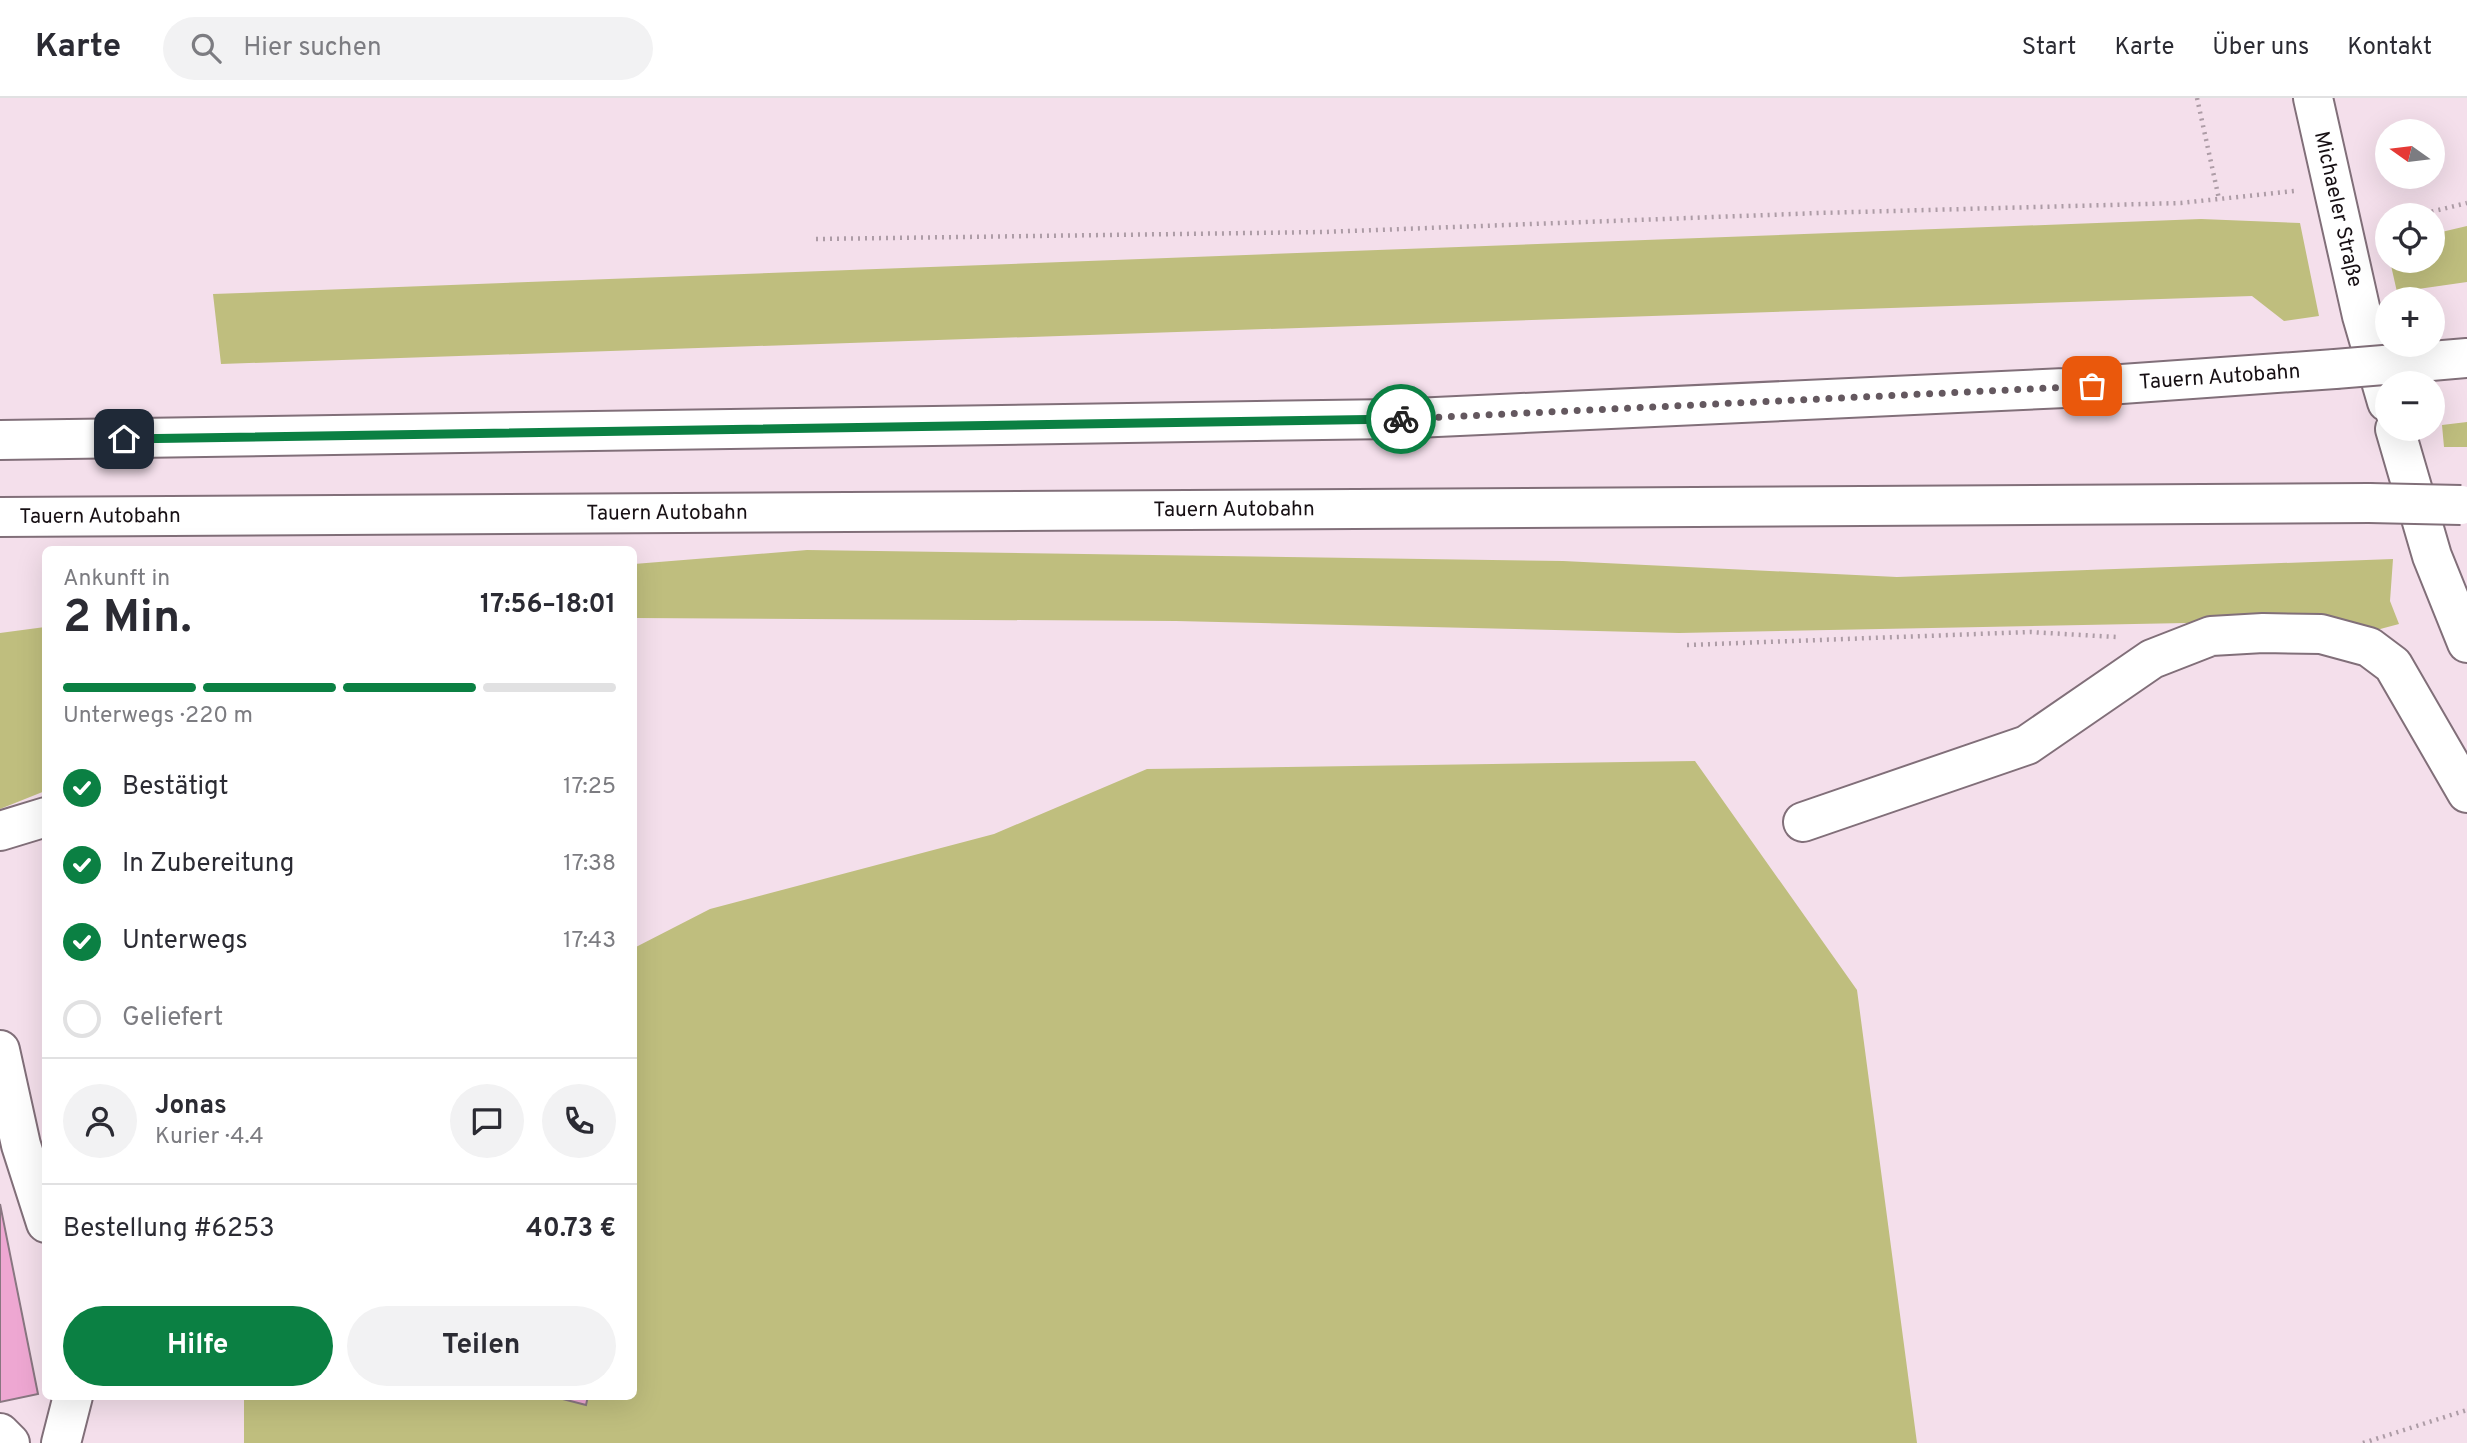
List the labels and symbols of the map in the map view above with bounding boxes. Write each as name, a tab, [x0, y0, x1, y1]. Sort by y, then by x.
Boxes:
north arrow	[2375, 119, 2445, 189]
street label: Michaeler Straße	[2307, 129, 2369, 290]
pin	[2062, 356, 2122, 416]
street label: Tauern Autobahn	[2138, 358, 2301, 396]
courier	[1366, 384, 1436, 454]
pin	[94, 409, 154, 469]
street label: Tauern Autobahn	[1153, 496, 1315, 524]
street label: Tauern Autobahn	[586, 499, 748, 527]
street label: Tauern Autobahn	[19, 502, 181, 530]

